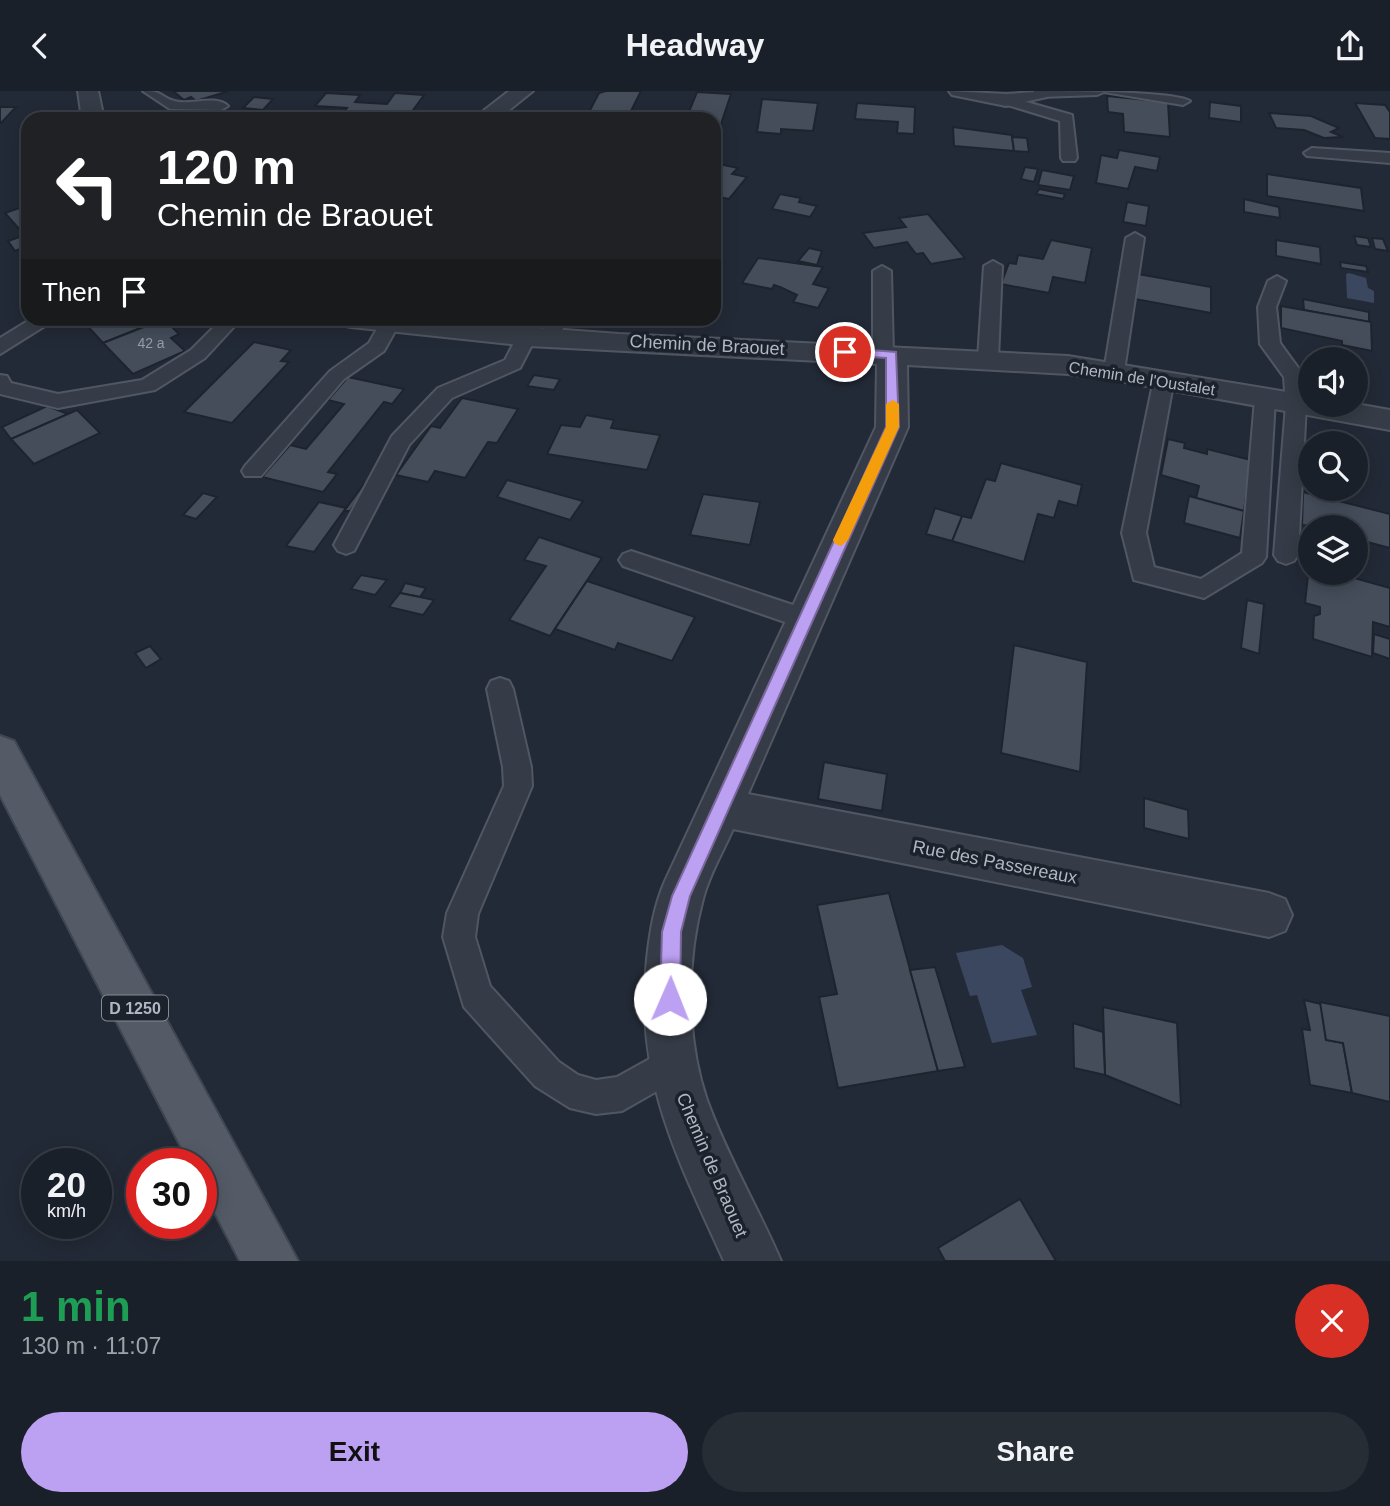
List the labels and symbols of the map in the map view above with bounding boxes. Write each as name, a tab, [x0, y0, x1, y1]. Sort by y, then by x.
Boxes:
pin	[815, 322, 875, 382]
street label: Chemin de Braouet	[629, 331, 785, 359]
house number: 42 a	[137, 335, 165, 351]
street label: Chemin de l'Oustalet	[1067, 359, 1217, 399]
street label: Rue des Passereaux	[911, 836, 1079, 888]
position arrow	[633, 962, 707, 1036]
road number: D 1250	[102, 995, 168, 1021]
street label: Chemin de Braouet	[672, 1090, 752, 1240]
speed limit sign: 30	[126, 1148, 217, 1239]

